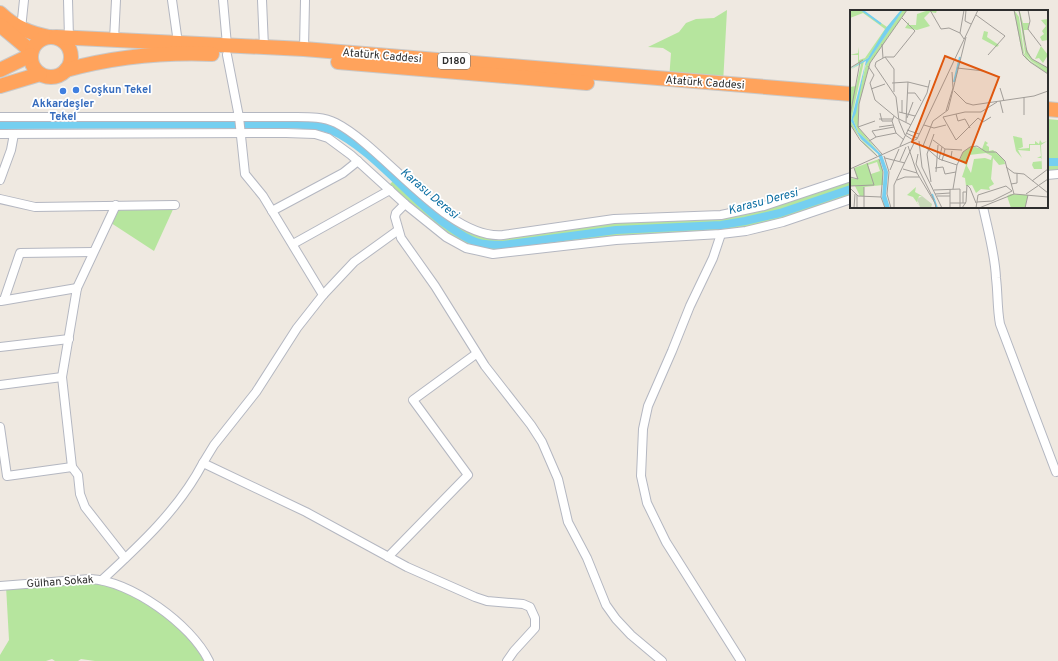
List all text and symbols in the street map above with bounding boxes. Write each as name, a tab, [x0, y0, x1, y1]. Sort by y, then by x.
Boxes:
inset map	[850, 10, 1048, 208]
street label: Atatürk Caddesi	[342, 46, 422, 66]
road number: D180	[438, 53, 470, 69]
street label: Atatürk Caddesi	[665, 73, 745, 93]
place label: Coşkun Tekel	[84, 83, 151, 97]
marker: Coşkun Tekel	[71, 85, 81, 95]
marker: Akkardeşler Tekel	[58, 86, 68, 96]
place label: Akkardeşler Tekel	[32, 97, 95, 124]
water label: Karasu Deresi	[397, 165, 462, 224]
water label: Karasu Deresi	[726, 185, 801, 219]
street label: Gülhan Sokak	[26, 573, 94, 591]

